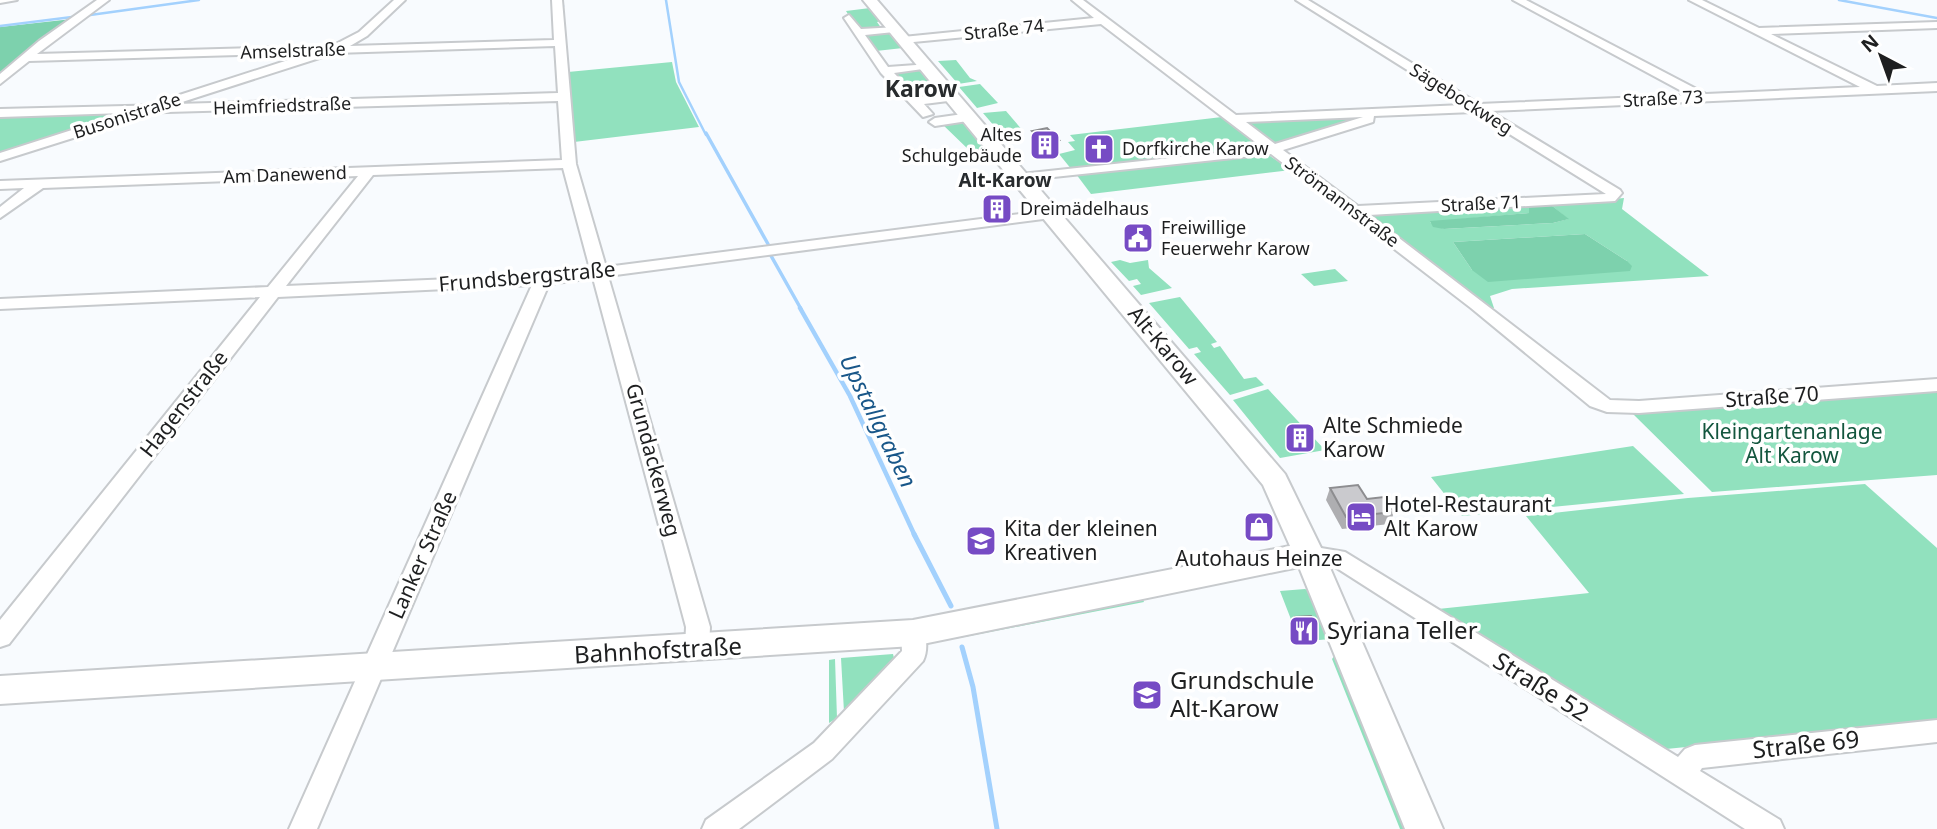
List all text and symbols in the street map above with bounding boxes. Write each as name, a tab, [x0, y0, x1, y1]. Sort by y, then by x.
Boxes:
street label: Straße 74	[963, 13, 1045, 45]
north arrow	[1846, 21, 1916, 91]
text: N	[1855, 28, 1884, 58]
street label: Amselstraße	[240, 36, 346, 64]
street label: Sägebockweg	[1406, 57, 1517, 139]
district label: Karow	[885, 72, 958, 104]
street label: Straße 73	[1622, 84, 1704, 112]
street label: Busonistraße	[70, 86, 184, 144]
street label: Heimfriedstraße	[212, 91, 351, 119]
place label: Altes Schulgebäude	[902, 122, 1022, 167]
building icon: Altes Schulgebäude	[1028, 128, 1062, 162]
church icon: Dorfkirche Karow	[1082, 132, 1116, 166]
place label: Dorfkirche Karow	[1122, 136, 1269, 160]
street label: Strömannstraße	[1281, 150, 1405, 252]
street label: Am Danewend	[223, 160, 347, 188]
district label: Alt-Karow	[958, 167, 1052, 193]
street label: Straße 71	[1440, 189, 1522, 217]
building icon: Dreimädelhaus	[980, 192, 1014, 226]
place label: Dreimädelhaus	[1020, 196, 1149, 220]
place label: Freiwillige Feuerwehr Karow	[1161, 215, 1310, 260]
public building icon: Freiwillige Feuerwehr Karow	[1121, 221, 1155, 255]
street label: Frundsbergstraße	[437, 254, 617, 298]
street label: Alt-Karow	[1123, 300, 1205, 391]
street label: Hagenstraße	[133, 344, 234, 462]
water label: Upstallgraben	[833, 349, 925, 493]
street label: Straße 70	[1724, 379, 1820, 413]
street label: Grundackerweg	[620, 380, 688, 540]
place label: Alte Schmiede Karow	[1323, 411, 1463, 463]
park label: Kleingartenanlage Alt Karow	[1701, 417, 1883, 469]
building icon: Alte Schmiede Karow	[1283, 421, 1317, 455]
street label: Lanker Straße	[381, 486, 463, 623]
place label: Hotel-Restaurant Alt Karow	[1384, 490, 1552, 542]
hotel icon: Hotel-Restaurant Alt Karow	[1344, 500, 1378, 534]
shop icon: Autohaus Heinze	[1242, 510, 1276, 544]
place label: Kita der kleinen Kreativen	[1004, 514, 1158, 566]
school or university icon: Kita der kleinen Kreativen	[964, 524, 998, 558]
place label: Autohaus Heinze	[1175, 544, 1343, 572]
place label: Syriana Teller	[1327, 613, 1478, 646]
restaurant icon: Syriana Teller	[1287, 614, 1321, 648]
street label: Bahnhofstraße	[573, 629, 743, 670]
street label: Straße 52	[1488, 643, 1596, 728]
place label: Grundschule Alt-Karow	[1170, 663, 1314, 724]
school or university icon: Grundschule Alt-Karow	[1130, 678, 1164, 712]
street label: Straße 69	[1751, 721, 1861, 766]

